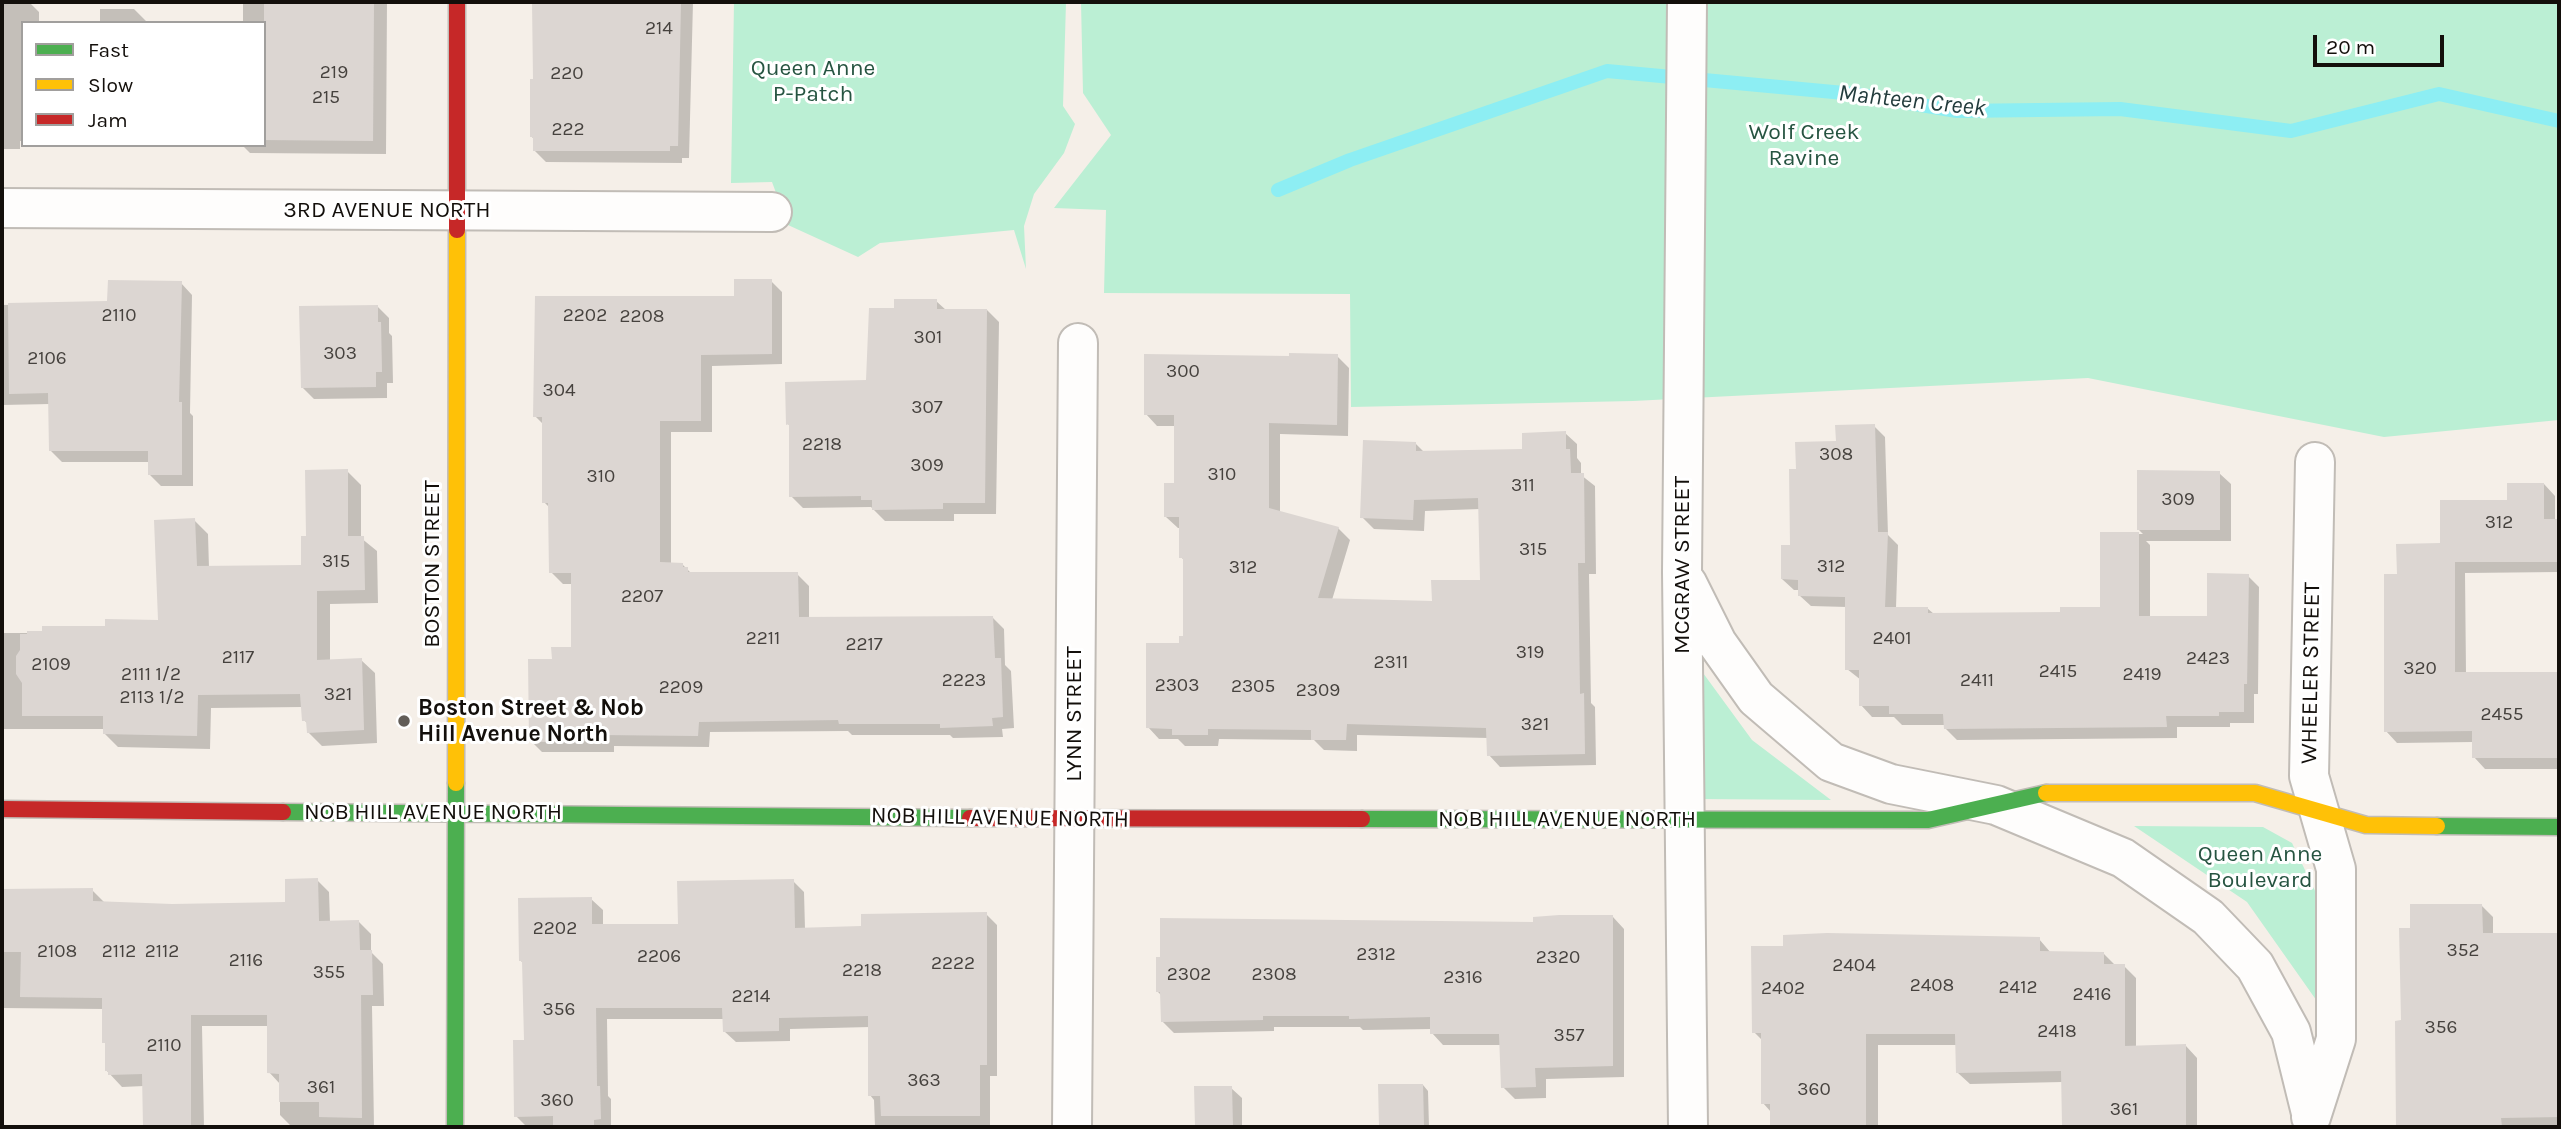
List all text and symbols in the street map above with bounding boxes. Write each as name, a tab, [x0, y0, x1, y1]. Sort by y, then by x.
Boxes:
house number: 214	[645, 18, 673, 40]
legend	[21, 21, 266, 147]
scale bar	[2316, 21, 2447, 65]
text: 20 m	[2326, 35, 2375, 59]
text: Fast	[88, 38, 129, 62]
park label: Queen Anne P-Patch	[751, 54, 875, 108]
house number: 219	[320, 62, 348, 84]
house number: 220	[550, 63, 584, 85]
text: Slow	[88, 73, 133, 97]
water label: Mahteen Creek	[1837, 79, 1987, 123]
house number: 215	[312, 87, 340, 109]
text: Jam	[88, 108, 128, 132]
park label: Wolf Creek Ravine	[1748, 118, 1860, 172]
house number: 222	[551, 119, 585, 141]
street label: 3RD AVENUE NORTH	[283, 196, 491, 224]
house number: 2110	[102, 305, 136, 327]
house number: 2202	[563, 305, 607, 327]
house number: 2208	[620, 306, 664, 328]
house number: 301	[914, 327, 942, 349]
house number: 303	[323, 343, 357, 365]
house number: 2106	[27, 348, 67, 370]
house number: 300	[1166, 361, 1200, 383]
house number: 304	[542, 380, 576, 402]
house number: 307	[911, 397, 943, 419]
house number: 2218	[802, 434, 842, 456]
house number: 308	[1819, 444, 1853, 466]
house number: 309	[910, 455, 944, 477]
house number: 310	[1208, 464, 1236, 486]
house number: 310	[587, 466, 615, 488]
house number: 311	[1511, 475, 1535, 497]
street label: MCGRAW STREET	[1668, 476, 1696, 654]
street label: BOSTON STREET	[418, 480, 446, 648]
house number: 309	[2161, 489, 2195, 511]
house number: 312	[2485, 512, 2513, 534]
house number: 315	[1519, 539, 1547, 561]
house number: 315	[322, 551, 350, 573]
house number: 312	[1817, 556, 1845, 578]
house number: 312	[1229, 557, 1257, 579]
street label: WHEELER STREET	[2296, 582, 2326, 764]
house number: 2207	[621, 586, 663, 608]
house number: 2211	[746, 628, 780, 650]
house number: 2401	[1872, 628, 1912, 650]
house number: 2217	[845, 634, 883, 656]
house number: 319	[1516, 642, 1544, 664]
street label: LYNN STREET	[1060, 646, 1088, 782]
house number: 2117	[222, 647, 254, 669]
house number: 2423	[2186, 648, 2230, 670]
house number: 2311	[1374, 652, 1408, 674]
house number: 2109	[31, 654, 71, 676]
house number: 320	[2403, 658, 2437, 680]
house number: 2415	[2039, 661, 2077, 683]
house number: 2111 1/2	[121, 664, 181, 686]
house number: 2419	[2123, 664, 2161, 686]
house number: 2223	[942, 670, 986, 692]
house number: 2411	[1960, 670, 1994, 692]
house number: 2303	[1155, 675, 1199, 697]
house number: 2305	[1231, 676, 1275, 698]
house number: 2209	[659, 677, 703, 699]
house number: 2309	[1296, 680, 1340, 702]
house number: 321	[324, 684, 352, 706]
house number: 2113 1/2	[120, 687, 184, 709]
place label: Boston Street & Nob Hill Avenue North	[418, 694, 644, 748]
house number: 2455	[2480, 704, 2524, 726]
marker: Boston Street & Nob Hill Avenue North	[396, 713, 412, 729]
house number: 321	[1521, 714, 1549, 736]
street label: NOB HILL AVENUE NORTH	[304, 798, 562, 826]
street label: NOB HILL AVENUE NORTH	[871, 802, 1129, 834]
street label: NOB HILL AVENUE NORTH	[1438, 805, 1696, 833]
park label: Queen Anne Boulevard	[2198, 840, 2322, 894]
house number: 2202	[533, 918, 577, 940]
house number: 352	[2447, 940, 2479, 962]
house number: 2108	[37, 941, 77, 963]
house number: 2112	[102, 941, 136, 963]
house number: 2112	[145, 941, 179, 963]
house number: 2312	[1356, 944, 1396, 966]
house number: 2206	[637, 946, 681, 968]
house number: 2320	[1536, 947, 1580, 969]
house number: 2116	[229, 950, 263, 972]
house number: 2222	[931, 953, 975, 975]
house number: 2404	[1832, 955, 1876, 977]
house number: 2218	[842, 960, 882, 982]
house number: 355	[313, 962, 345, 984]
house number: 2302	[1167, 964, 1211, 986]
house number: 2308	[1251, 964, 1297, 986]
house number: 2316	[1443, 967, 1483, 989]
house number: 2408	[1910, 975, 1954, 997]
house number: 2412	[1999, 977, 2037, 999]
house number: 2402	[1761, 978, 1805, 1000]
house number: 2416	[2073, 984, 2111, 1006]
house number: 2214	[732, 986, 770, 1008]
house number: 356	[543, 999, 575, 1021]
house number: 356	[2425, 1017, 2457, 1039]
house number: 2418	[2037, 1021, 2077, 1043]
house number: 357	[1554, 1025, 1584, 1047]
house number: 2110	[147, 1035, 181, 1057]
house number: 363	[907, 1070, 941, 1092]
house number: 361	[307, 1077, 335, 1099]
house number: 360	[1797, 1079, 1831, 1101]
house number: 360	[540, 1090, 574, 1112]
house number: 361	[2110, 1099, 2138, 1121]

